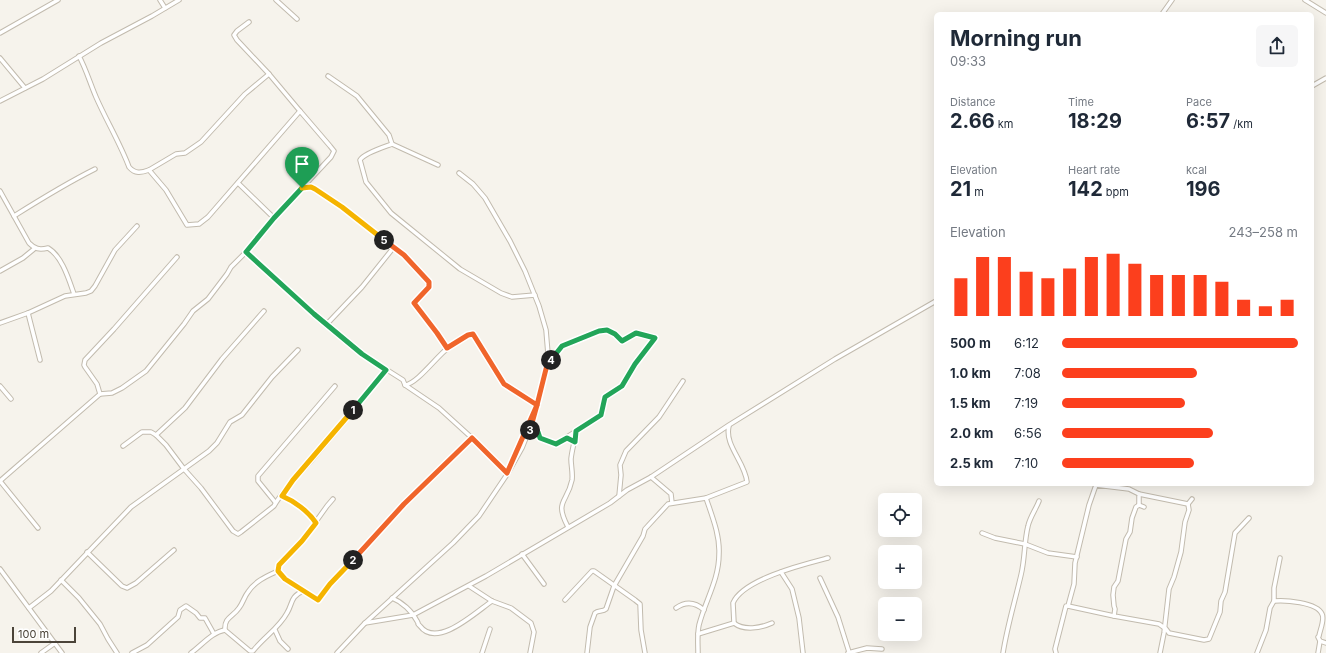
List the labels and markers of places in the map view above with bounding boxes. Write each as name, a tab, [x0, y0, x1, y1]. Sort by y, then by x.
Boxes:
pin	[285, 147, 319, 188]
pin: 5	[374, 230, 394, 250]
pin: 4	[541, 350, 561, 370]
pin: 1	[343, 400, 363, 420]
pin: 3	[520, 420, 540, 440]
pin: 2	[343, 550, 363, 570]

